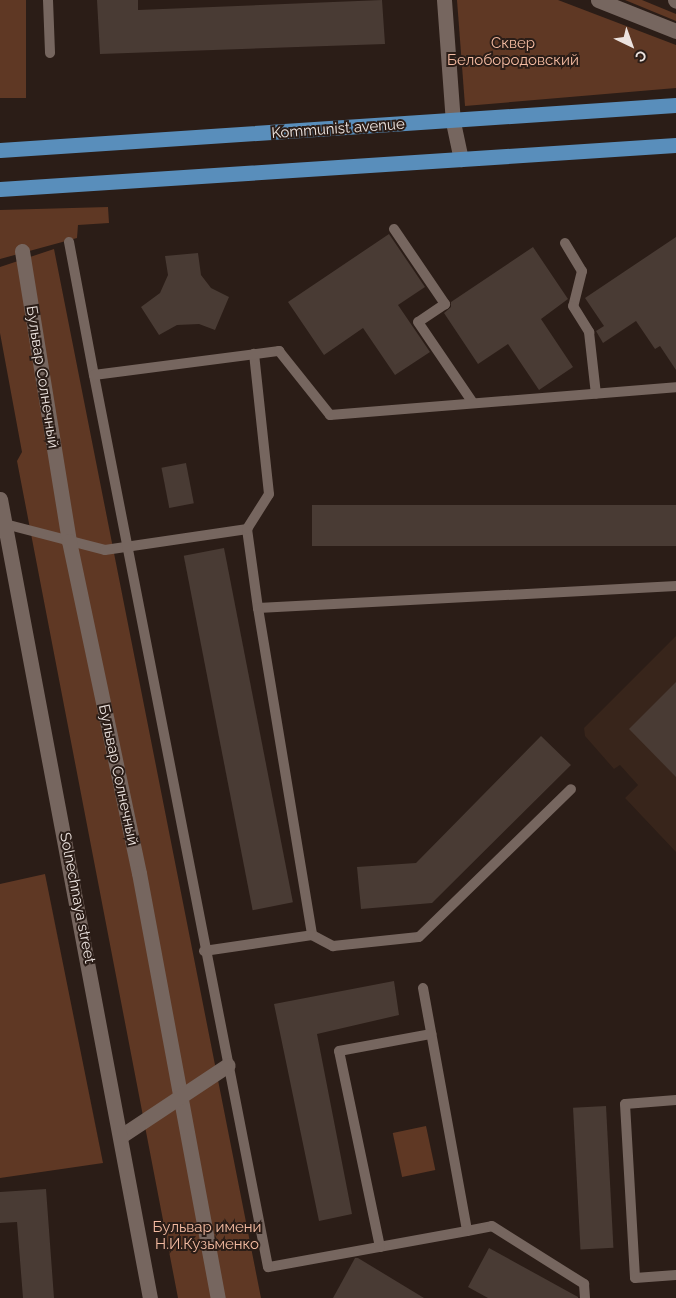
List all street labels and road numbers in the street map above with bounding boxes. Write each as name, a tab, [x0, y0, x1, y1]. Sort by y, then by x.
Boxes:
street label: Kommunist avenue	[271, 115, 405, 143]
street label: Бульвар Солнечный	[22, 305, 62, 449]
street label: Бульвар Солнечный	[94, 703, 142, 847]
street label: Solnechnaya street	[55, 831, 99, 965]

